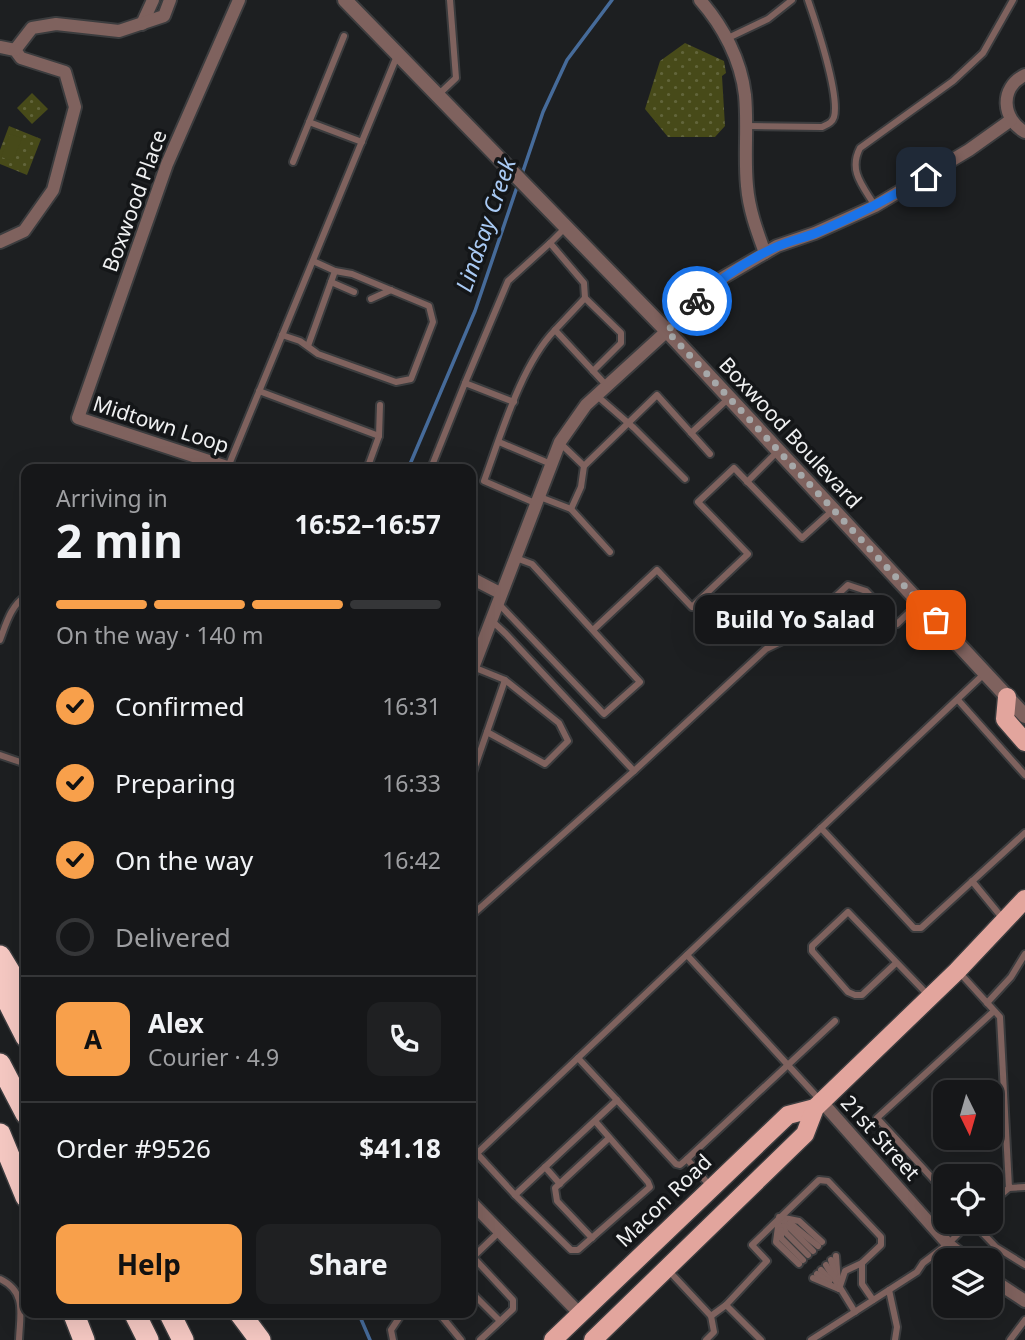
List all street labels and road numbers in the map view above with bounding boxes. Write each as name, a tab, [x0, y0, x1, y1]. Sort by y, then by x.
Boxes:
street label: Boxwood Place	[95, 126, 173, 276]
street label: Boxwood Boulevard	[713, 351, 868, 514]
street label: Midtown Loop	[90, 389, 233, 459]
street label: 21st Street	[835, 1089, 927, 1186]
street label: Macon Road	[610, 1148, 717, 1253]

